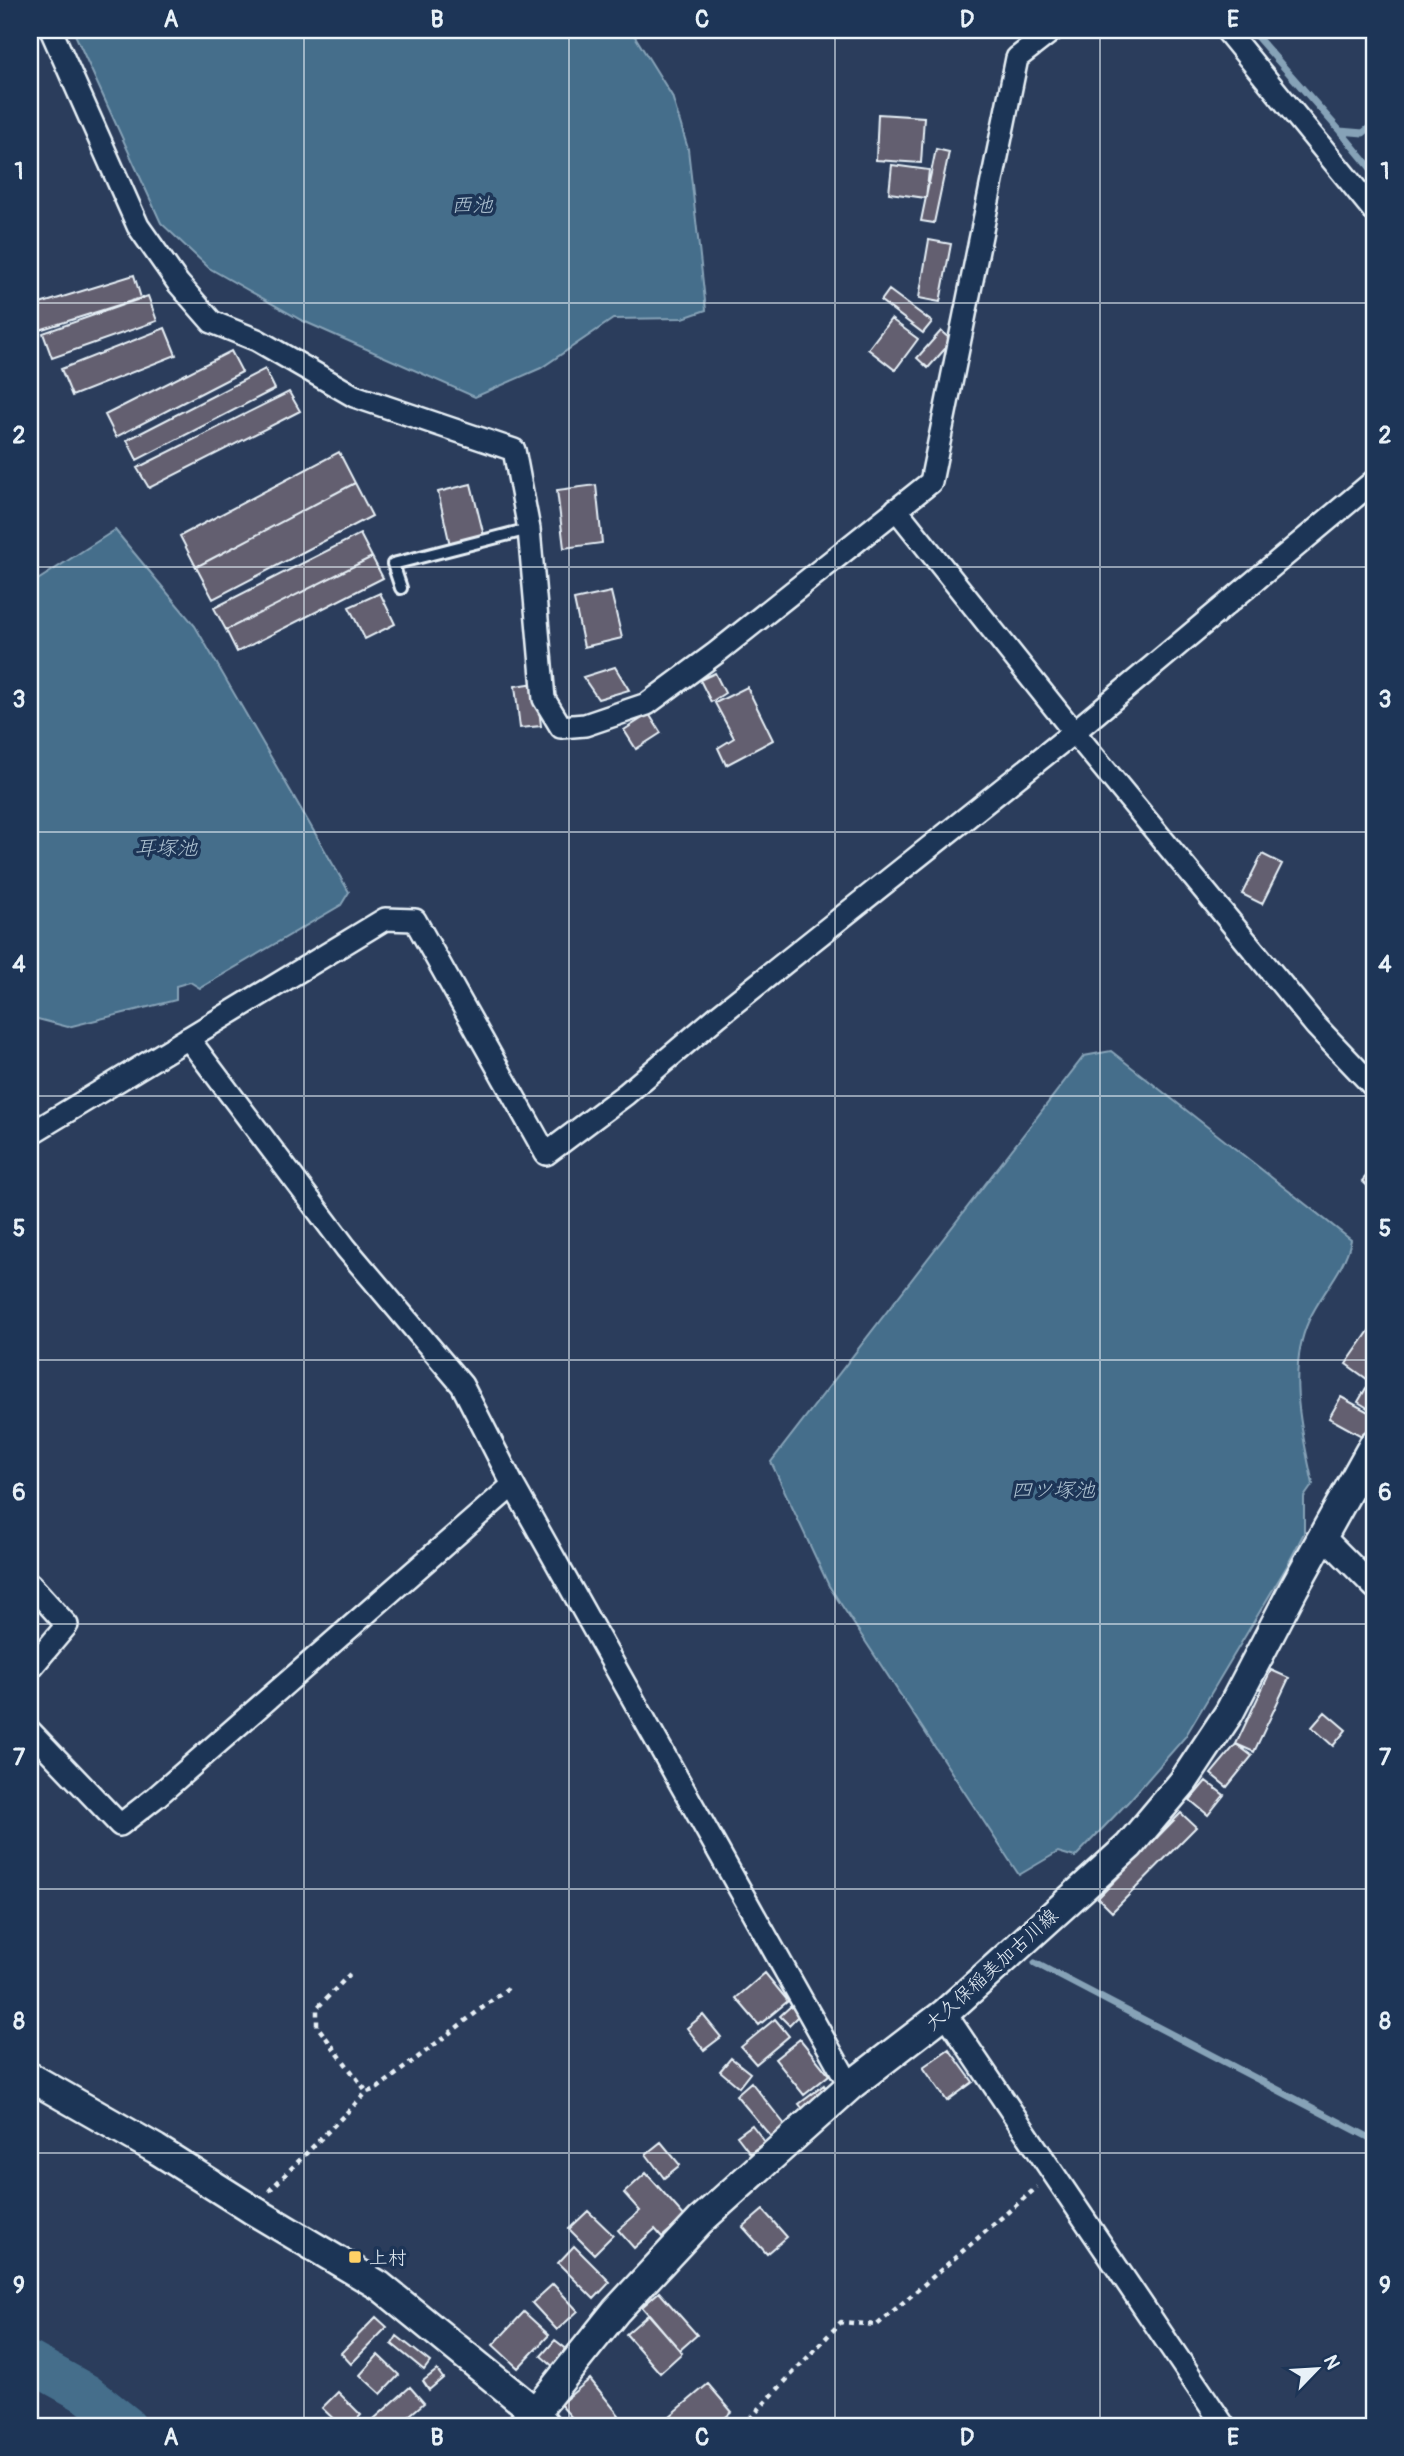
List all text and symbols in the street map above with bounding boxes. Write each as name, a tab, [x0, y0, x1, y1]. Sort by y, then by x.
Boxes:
text: A	[164, 5, 179, 34]
text: B	[430, 5, 444, 34]
text: C	[695, 5, 709, 34]
text: D	[960, 5, 974, 34]
text: E	[1227, 5, 1239, 34]
text: 1	[15, 157, 24, 186]
text: 1	[1381, 157, 1390, 186]
water label: 西池	[451, 192, 494, 219]
text: 2	[13, 421, 26, 450]
text: 2	[1379, 421, 1392, 450]
text: 3	[13, 685, 25, 714]
text: 3	[1379, 685, 1391, 714]
water label: 耳塚池	[135, 835, 198, 862]
text: 4	[12, 950, 26, 979]
text: 4	[1378, 950, 1392, 979]
text: 5	[13, 1214, 25, 1243]
text: 5	[1379, 1214, 1391, 1243]
water label: 四ツ塚池	[1011, 1477, 1096, 1504]
text: 6	[12, 1478, 26, 1507]
text: 6	[1378, 1478, 1392, 1507]
text: 7	[13, 1743, 26, 1772]
text: 7	[1379, 1743, 1392, 1772]
street label: 大久保稲美加古川線	[920, 1904, 1063, 2036]
text: 8	[13, 2007, 25, 2036]
text: 8	[1379, 2007, 1391, 2036]
place label: 上村	[369, 2246, 407, 2270]
marker: 上村	[347, 2249, 363, 2265]
text: 9	[13, 2271, 25, 2300]
text: 9	[1379, 2271, 1391, 2300]
north arrow	[1282, 2334, 1352, 2404]
text: N	[1318, 2351, 1345, 2373]
text: A	[164, 2423, 179, 2452]
text: B	[430, 2423, 444, 2452]
text: C	[695, 2423, 709, 2452]
text: D	[960, 2423, 974, 2452]
text: E	[1227, 2423, 1239, 2452]

